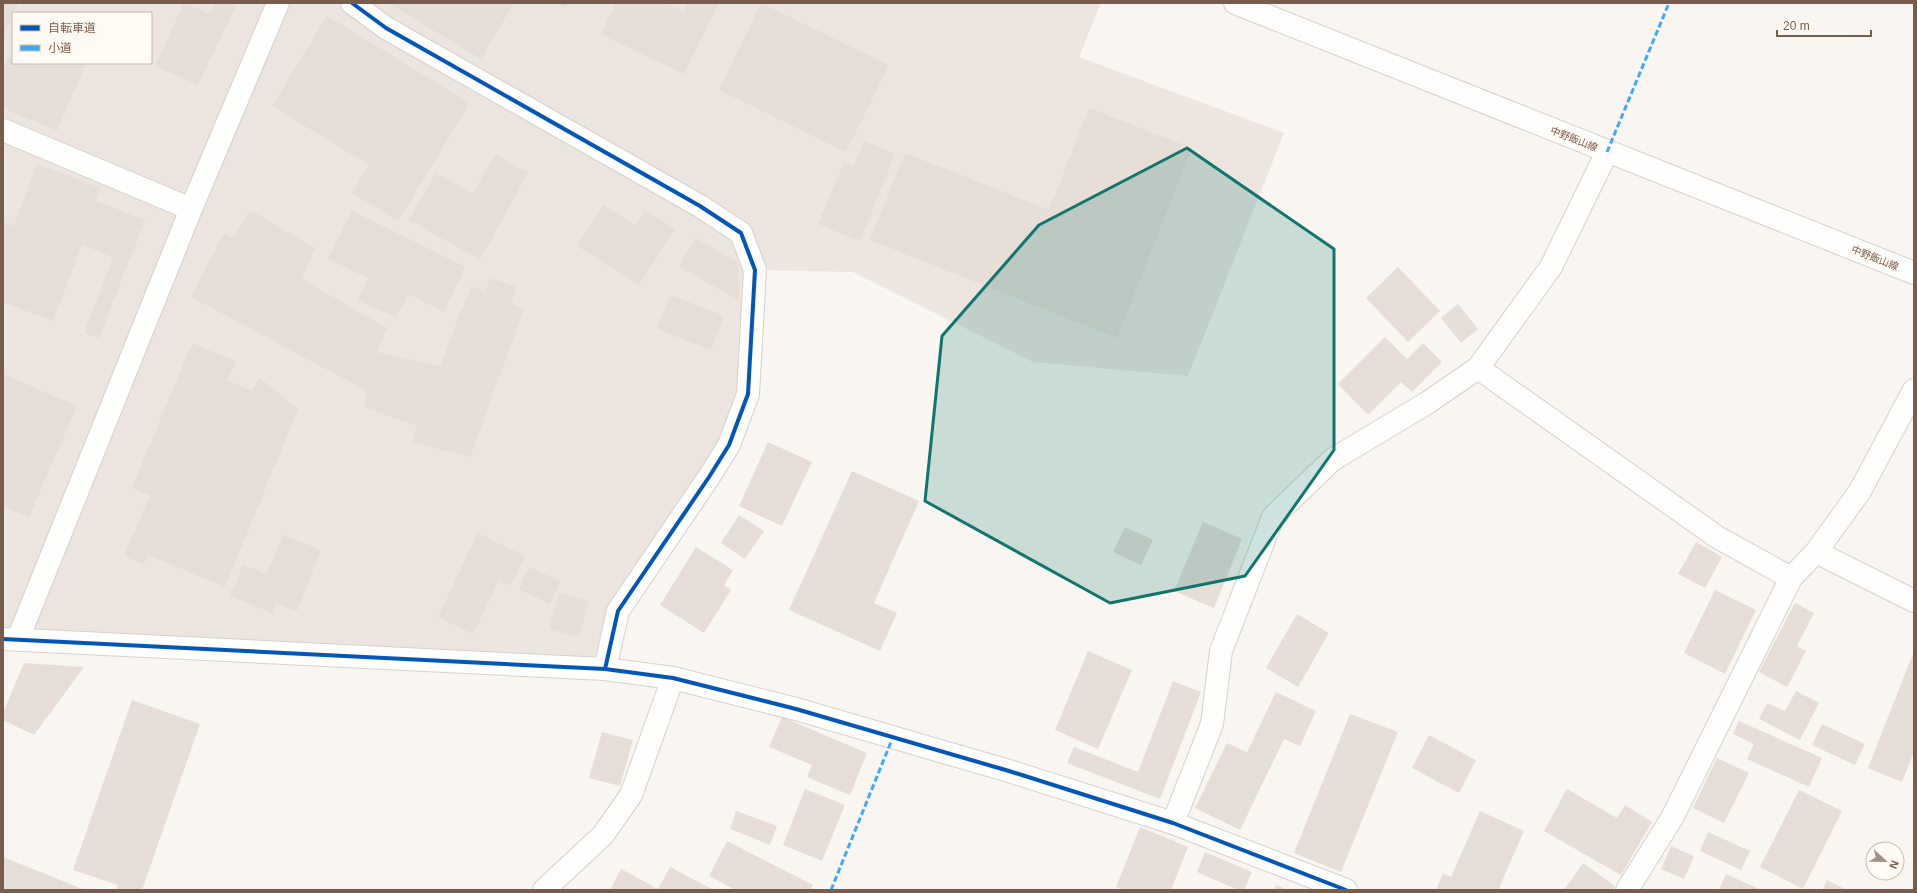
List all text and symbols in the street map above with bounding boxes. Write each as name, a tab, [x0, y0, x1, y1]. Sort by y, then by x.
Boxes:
legend	[12, 12, 152, 64]
scale bar	[1777, 12, 1871, 38]
text: 20 m	[1783, 19, 1810, 33]
text: 自転車道	[48, 21, 96, 35]
text: 小道	[48, 41, 72, 55]
street label: 中野飯山線	[1549, 125, 1599, 153]
street label: 中野飯山線	[1850, 244, 1900, 272]
north arrow	[1865, 841, 1905, 881]
text: N	[1887, 859, 1901, 871]

